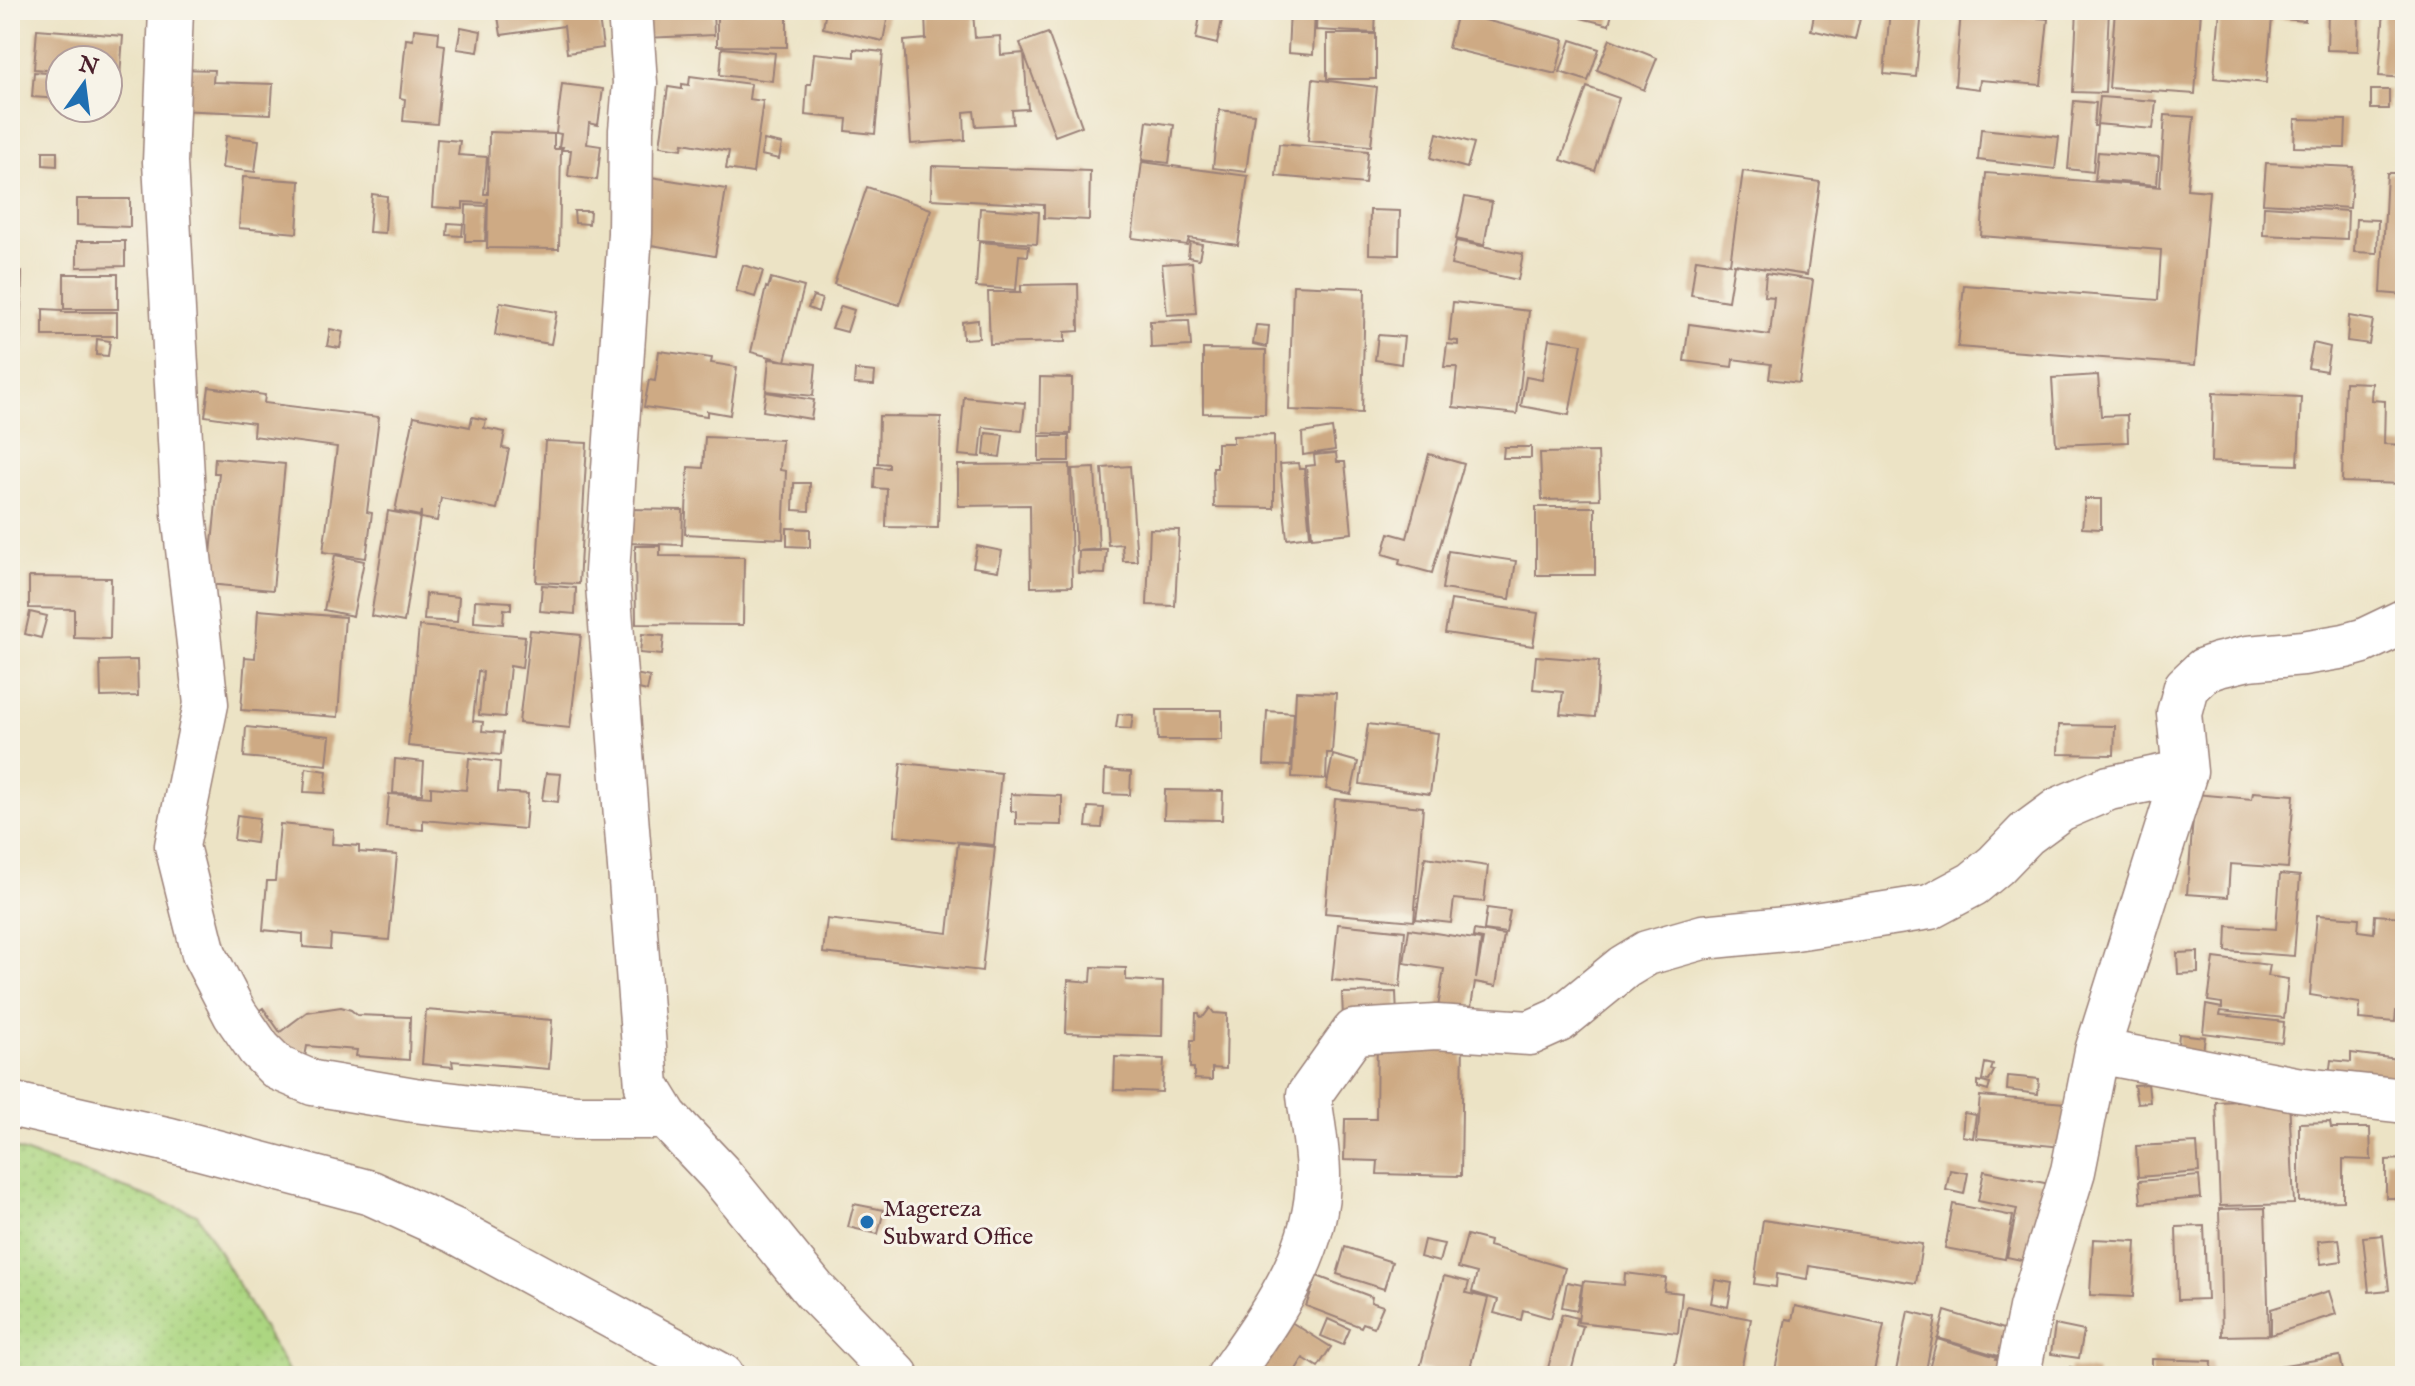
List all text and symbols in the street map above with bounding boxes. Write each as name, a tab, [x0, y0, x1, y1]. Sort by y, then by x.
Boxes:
north arrow	[44, 44, 124, 124]
text: N	[75, 50, 101, 82]
place label: Magereza Subward Office	[883, 1194, 1033, 1253]
marker: Magereza Subward Office	[858, 1213, 876, 1231]

